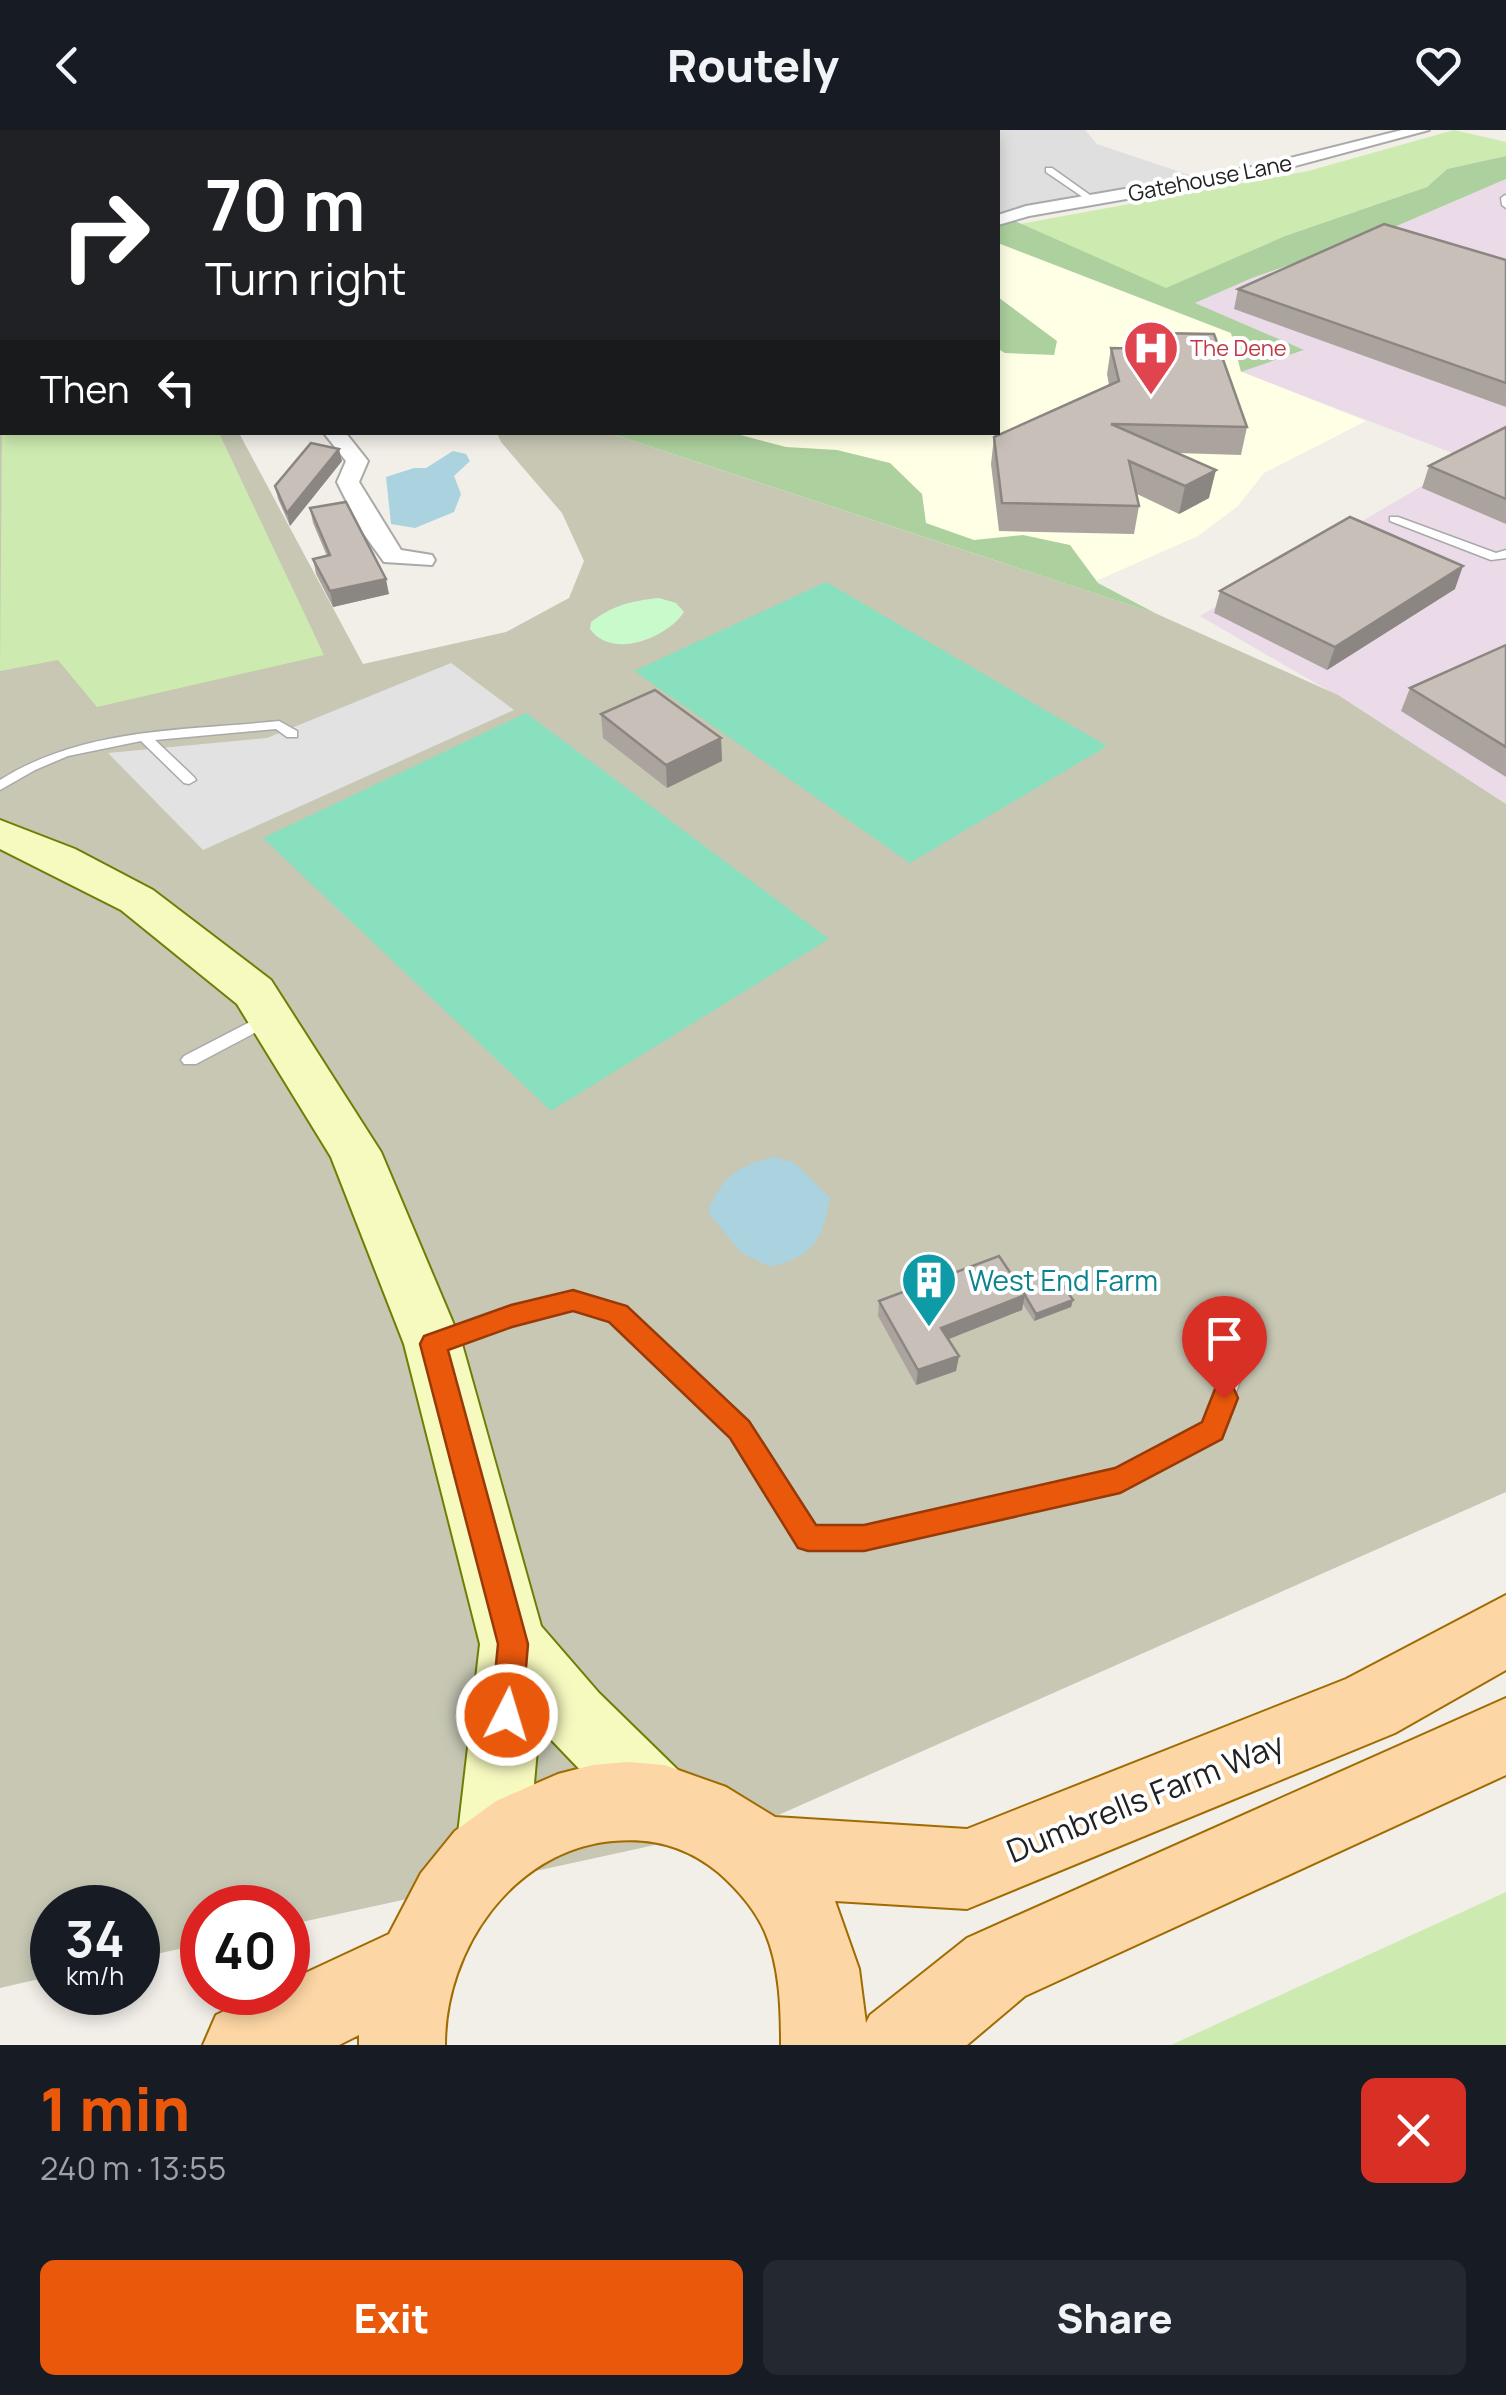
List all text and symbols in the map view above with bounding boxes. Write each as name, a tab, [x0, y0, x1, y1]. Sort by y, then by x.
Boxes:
text: Routely	[667, 34, 839, 96]
icon: back	[40, 38, 95, 93]
icon: heart	[1411, 38, 1466, 93]
street label: Gatehouse Lane	[1126, 147, 1295, 209]
text: 70 m	[205, 156, 365, 252]
icon: right	[40, 170, 170, 300]
text: Turn right	[205, 247, 406, 309]
hospital icon: The Dene	[1121, 318, 1181, 397]
place label: The Dene	[1190, 333, 1287, 363]
icon: left	[149, 360, 204, 415]
text: Then	[40, 362, 129, 414]
building icon: West End Farm	[899, 1250, 959, 1329]
place label: West End Farm	[968, 1261, 1158, 1299]
pin	[1182, 1296, 1267, 1399]
icon: arrive	[1197, 1311, 1252, 1366]
position arrow	[455, 1663, 559, 1767]
street label: Dumbrells Farm Way	[1000, 1721, 1290, 1873]
speed limit sign: 40	[180, 1885, 310, 2015]
text: 34	[65, 1904, 125, 1972]
text: km/h	[66, 1958, 124, 1993]
text: 1 min	[40, 2067, 190, 2149]
button: close	[1361, 2078, 1466, 2183]
text: 240 m · 13:55	[40, 2146, 226, 2190]
button: Exit	[40, 2260, 743, 2375]
button: Share	[763, 2260, 1466, 2375]

